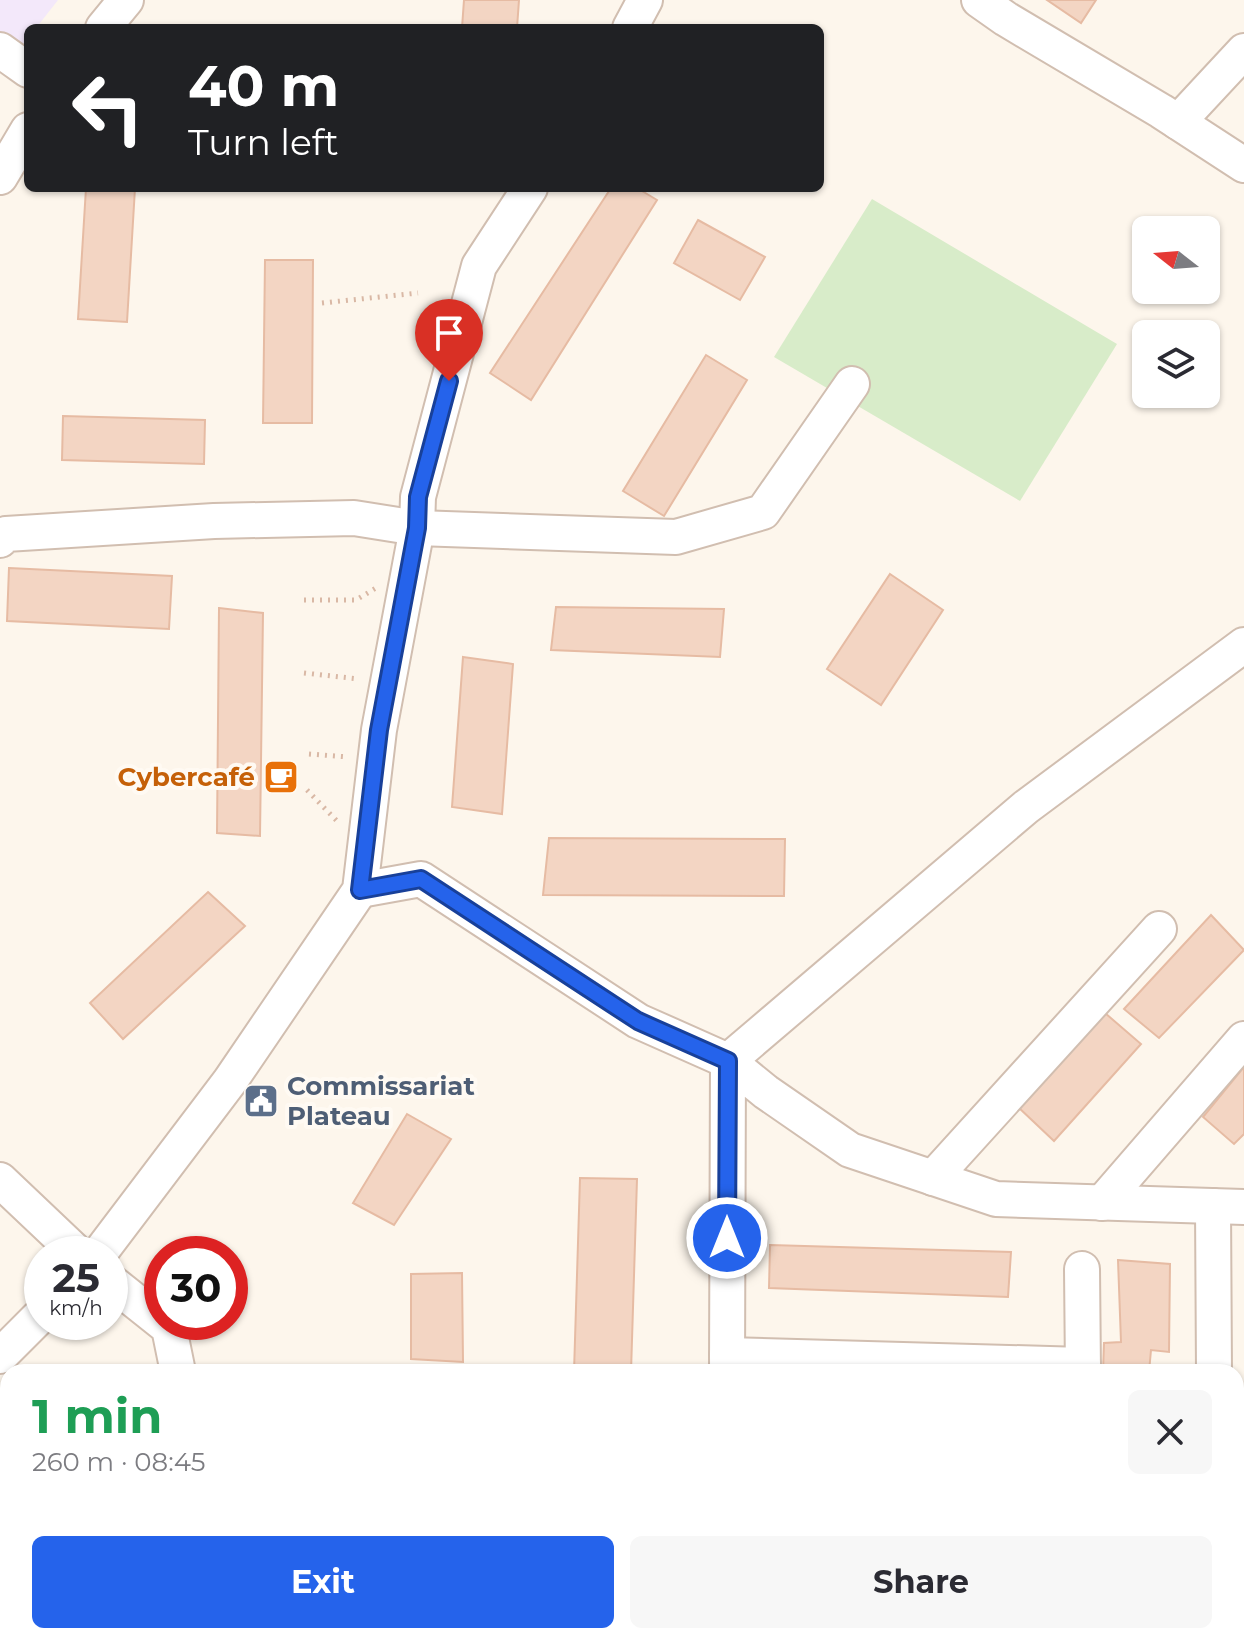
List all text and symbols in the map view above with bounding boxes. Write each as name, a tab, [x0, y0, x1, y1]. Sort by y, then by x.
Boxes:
text: 40 m	[188, 52, 339, 120]
icon: left	[56, 56, 160, 160]
text: Turn left	[188, 120, 339, 164]
north arrow	[1132, 216, 1220, 304]
map controls	[1132, 216, 1220, 408]
pin	[415, 299, 483, 381]
icon: arrive	[427, 311, 471, 355]
button: layers	[1132, 320, 1220, 408]
cafe icon: Cybercafé	[262, 758, 300, 796]
place label: Cybercafé	[118, 761, 255, 793]
place label: Commissariat Plateau	[287, 1070, 475, 1132]
public building icon: Commissariat Plateau	[242, 1082, 280, 1120]
position arrow	[685, 1196, 769, 1280]
speed limit sign: 30	[144, 1236, 248, 1340]
text: 25	[52, 1253, 100, 1302]
text: km/h	[49, 1296, 103, 1320]
text: 1 min	[32, 1387, 162, 1445]
button: close	[1128, 1390, 1212, 1474]
text: 260 m · 08:45	[32, 1446, 206, 1478]
button: Exit	[32, 1536, 614, 1628]
button: Share	[630, 1536, 1212, 1628]

